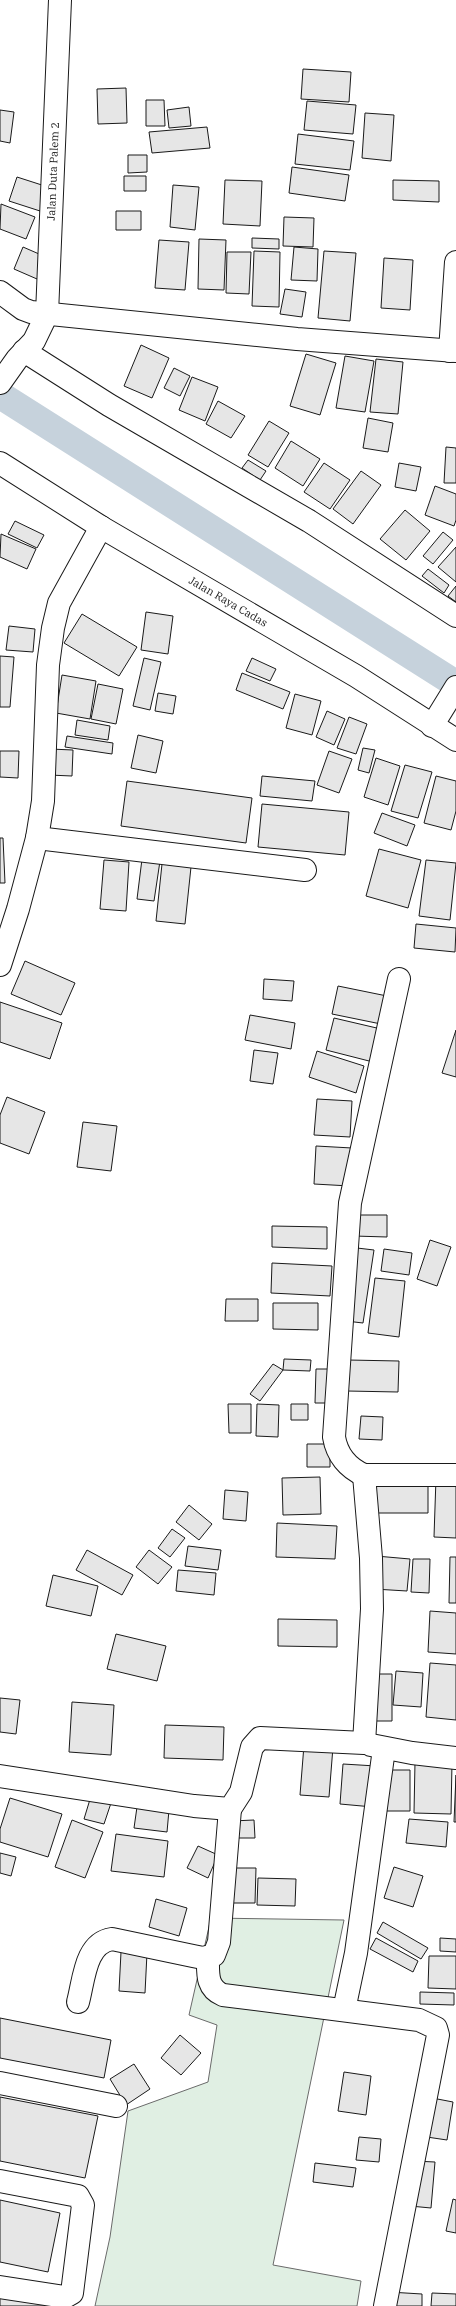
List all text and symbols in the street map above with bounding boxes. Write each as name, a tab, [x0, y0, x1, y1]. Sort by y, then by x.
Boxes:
street label: Jalan Duta Palem 2	[44, 122, 62, 221]
street label: Jalan Raya Cadas	[186, 573, 270, 630]

